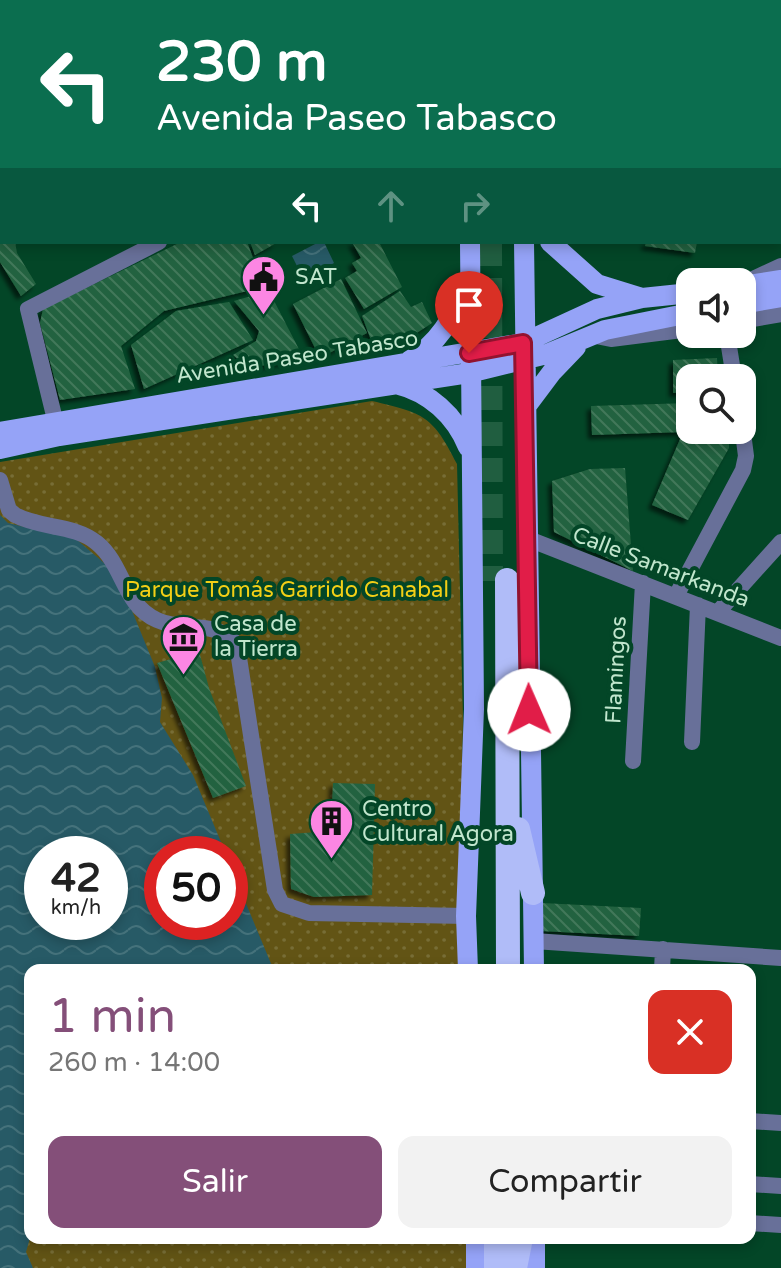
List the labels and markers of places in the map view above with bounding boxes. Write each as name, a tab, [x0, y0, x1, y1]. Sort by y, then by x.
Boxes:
public building icon: SAT	[240, 253, 288, 316]
place label: SAT	[295, 264, 338, 290]
pin	[435, 271, 503, 353]
place label: Casa de la Tierra	[214, 611, 298, 662]
museum icon: Casa de la Tierra	[159, 613, 207, 676]
place label: Centro Cultural Agora	[362, 796, 514, 847]
building icon: Centro Cultural Agora	[307, 798, 355, 861]

